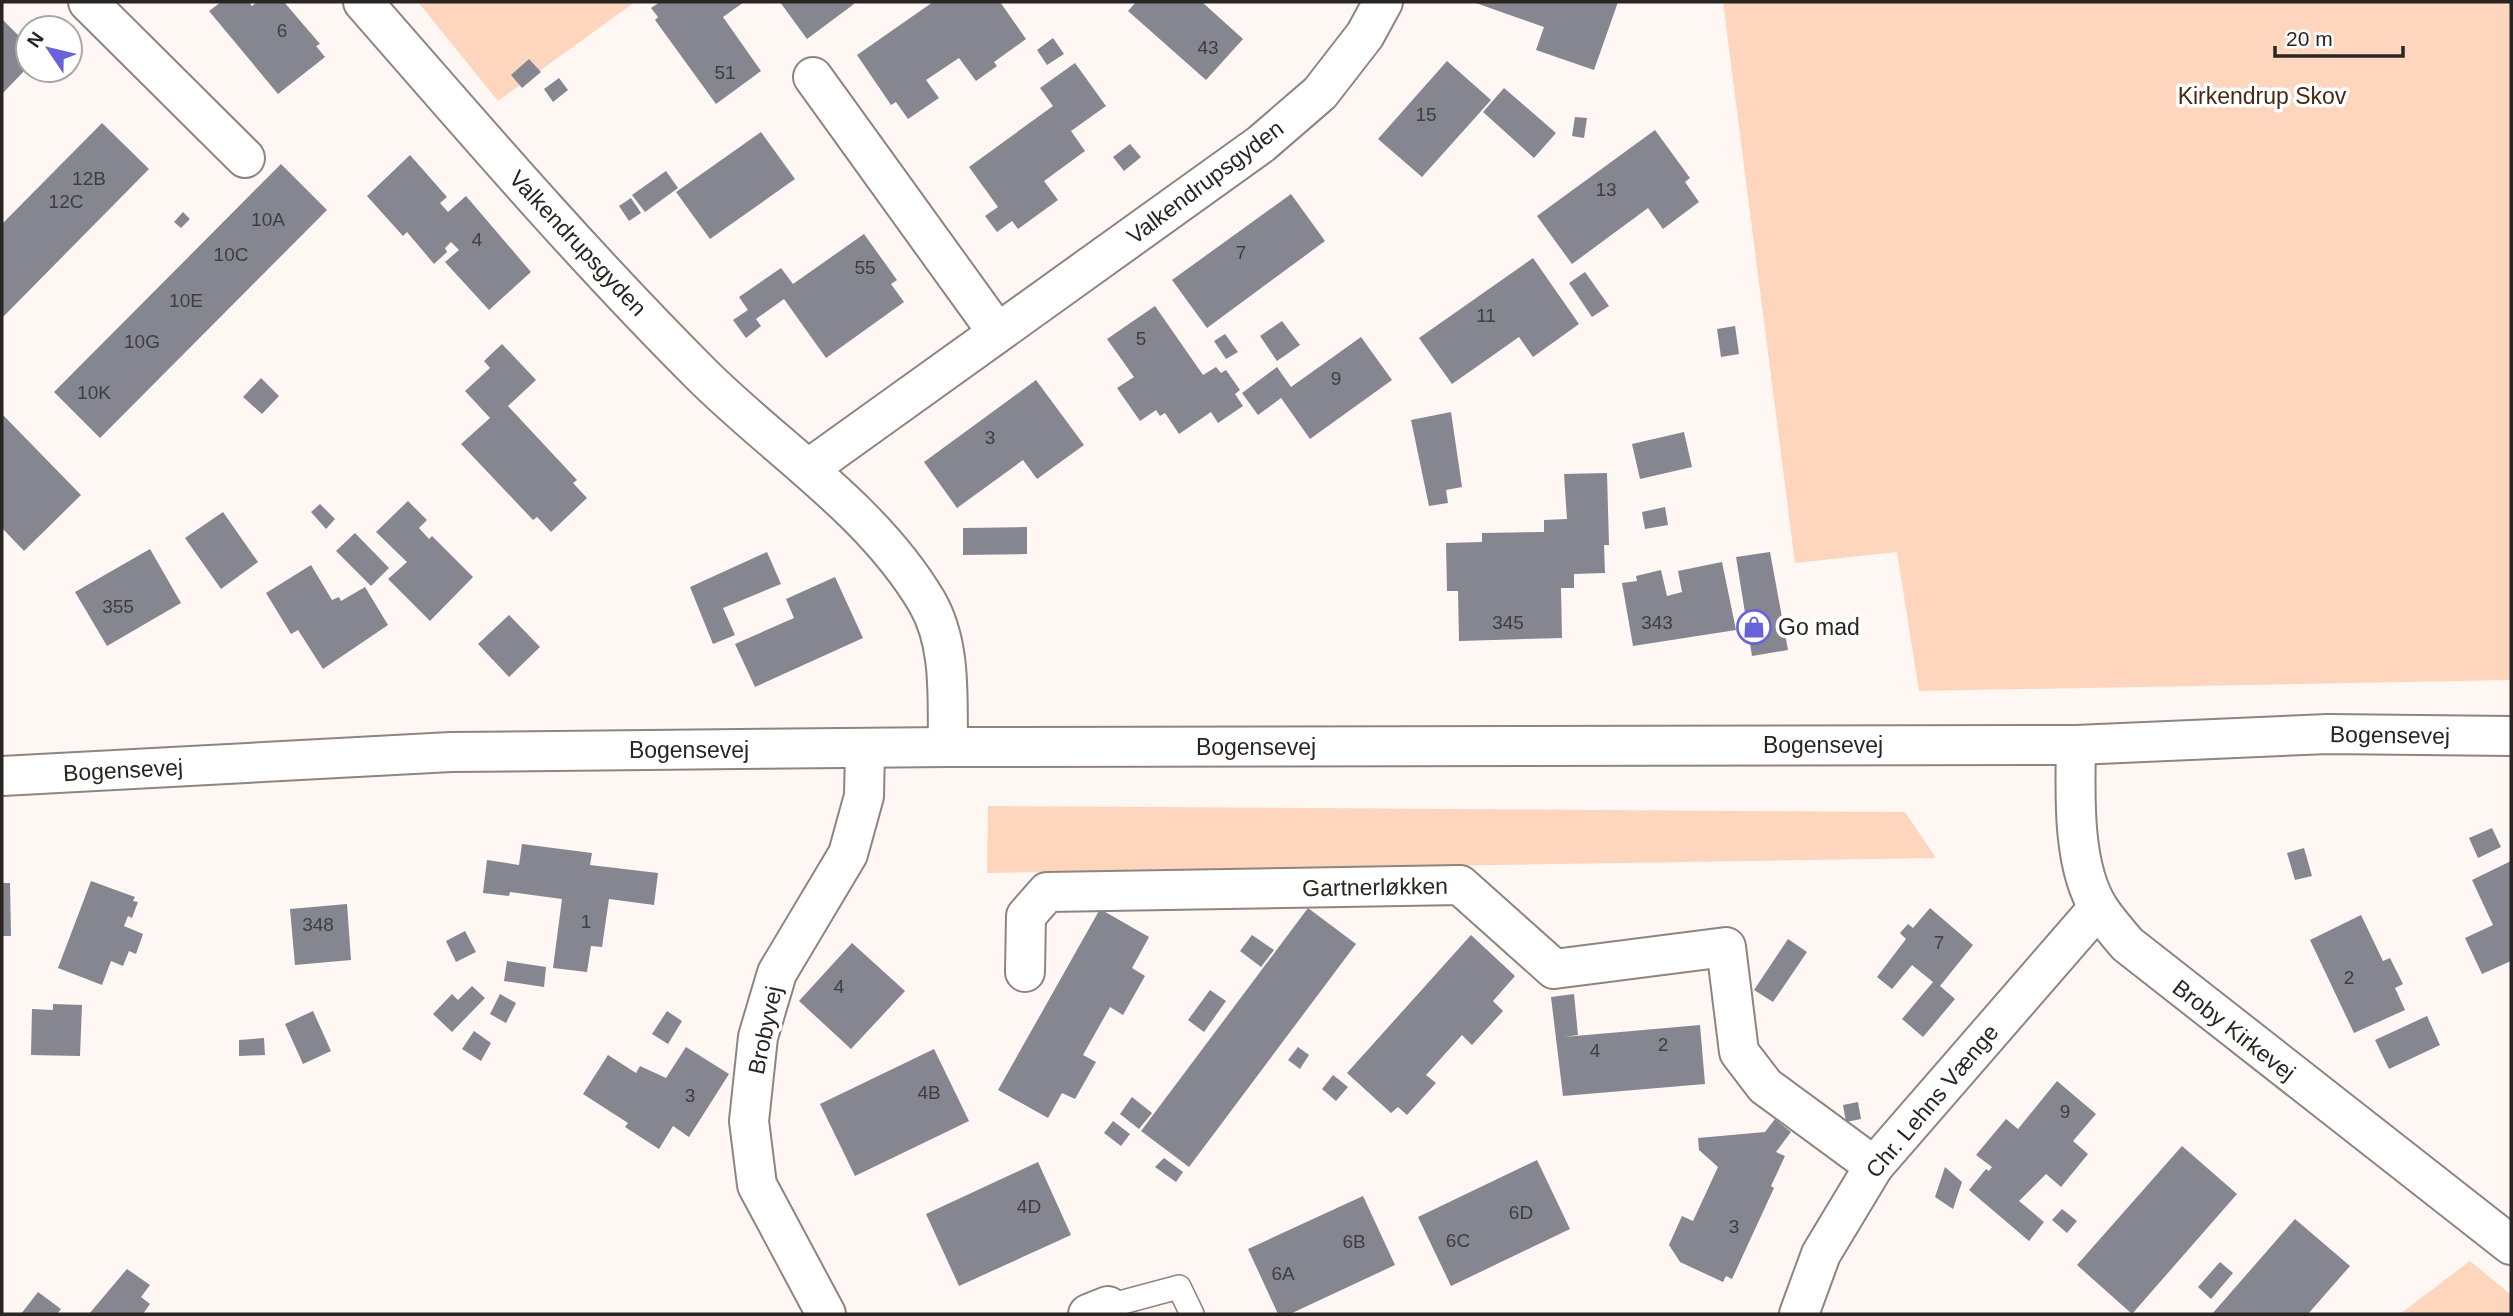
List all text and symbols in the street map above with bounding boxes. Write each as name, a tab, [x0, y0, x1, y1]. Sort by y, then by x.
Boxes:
north arrow	[14, 14, 84, 84]
scale bar	[2275, 14, 2403, 58]
house number: 6	[277, 20, 287, 41]
text: 20 m	[2286, 27, 2333, 50]
text: N	[23, 28, 48, 51]
house number: 43	[1197, 37, 1219, 58]
house number: 51	[714, 62, 736, 83]
park label: Kirkendrup Skov	[2178, 83, 2347, 109]
house number: 15	[1415, 104, 1437, 125]
street label: Valkendrupsgyden	[1122, 115, 1288, 249]
street label: Valkendrupsgyden	[504, 165, 652, 321]
house number: 12B	[72, 168, 106, 189]
house number: 13	[1595, 179, 1617, 200]
house number: 12C	[49, 191, 83, 212]
house number: 10A	[251, 209, 285, 230]
house number: 4	[472, 229, 483, 250]
house number: 7	[1236, 242, 1246, 263]
house number: 10C	[214, 244, 248, 265]
house number: 55	[854, 257, 876, 278]
house number: 10E	[169, 290, 203, 311]
house number: 11	[1476, 305, 1496, 326]
house number: 5	[1136, 328, 1146, 349]
house number: 10G	[124, 331, 160, 352]
house number: 9	[1331, 368, 1341, 389]
house number: 10K	[77, 382, 111, 403]
house number: 3	[985, 427, 995, 448]
house number: 355	[102, 596, 134, 617]
shop icon: Go mad	[1735, 608, 1773, 646]
house number: 345	[1492, 612, 1524, 633]
house number: 343	[1641, 612, 1673, 633]
place label: Go mad	[1778, 614, 1860, 640]
street label: Bogensevej	[2330, 721, 2450, 749]
street label: Bogensevej	[1763, 732, 1883, 758]
street label: Bogensevej	[1196, 734, 1316, 760]
street label: Bogensevej	[629, 737, 749, 763]
street label: Bogensevej	[62, 754, 184, 786]
street label: Gartnerløkken	[1302, 873, 1448, 901]
house number: 1	[581, 911, 591, 932]
house number: 348	[302, 914, 334, 935]
house number: 7	[1934, 932, 1944, 953]
house number: 2	[2344, 967, 2354, 988]
street label: Broby Kirkevej	[2168, 974, 2300, 1086]
house number: 4	[834, 976, 845, 997]
street label: Brobyvej	[743, 984, 787, 1076]
street label: Chr. Lehns Vænge	[1860, 1019, 2004, 1183]
house number: 2	[1658, 1034, 1668, 1055]
house number: 4	[1590, 1040, 1601, 1061]
house number: 4B	[917, 1082, 941, 1103]
house number: 3	[685, 1085, 695, 1106]
house number: 9	[2060, 1101, 2070, 1122]
house number: 4D	[1017, 1196, 1041, 1217]
house number: 6D	[1509, 1202, 1533, 1223]
house number: 3	[1729, 1216, 1739, 1237]
house number: 6C	[1446, 1230, 1470, 1251]
house number: 6B	[1342, 1231, 1366, 1252]
house number: 6A	[1271, 1263, 1295, 1284]

